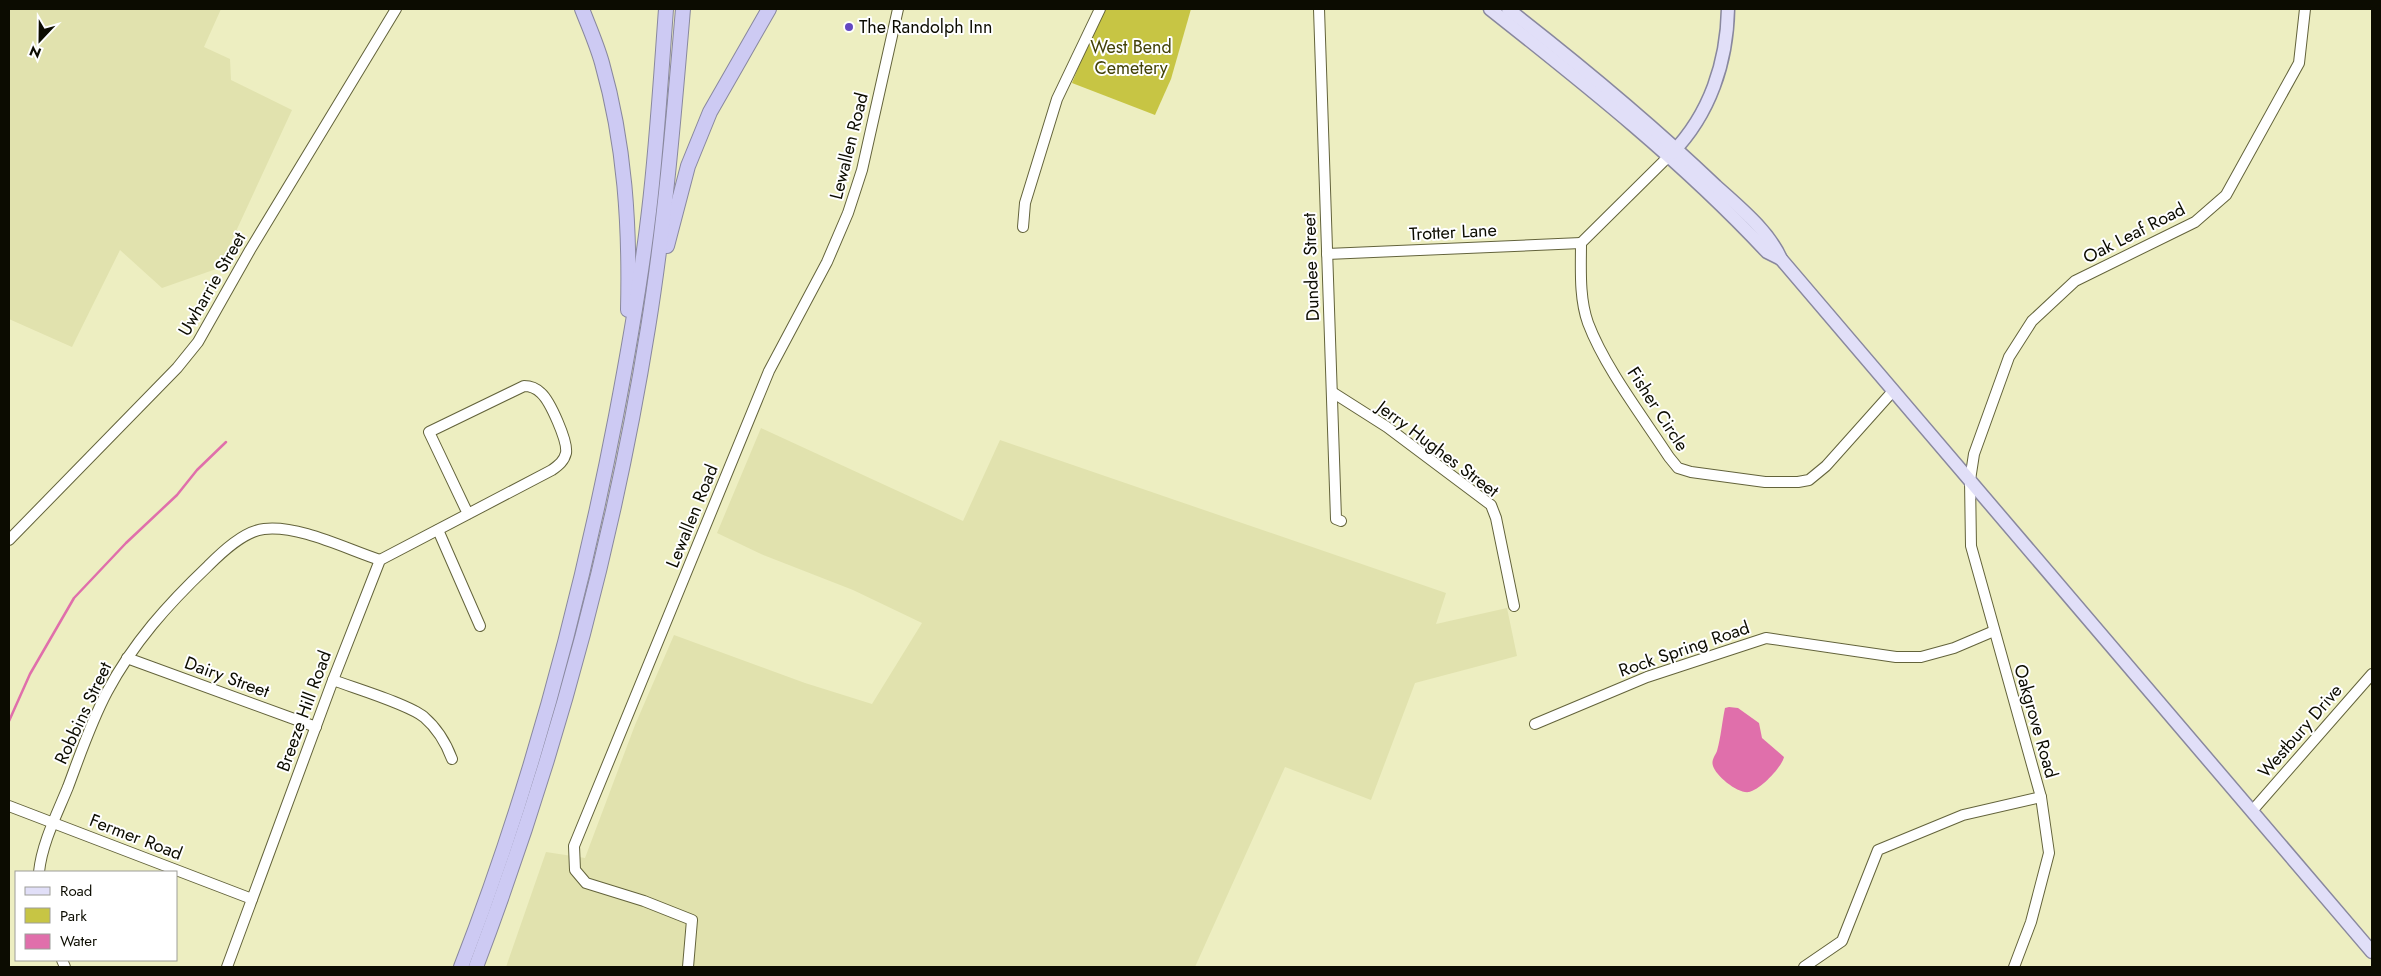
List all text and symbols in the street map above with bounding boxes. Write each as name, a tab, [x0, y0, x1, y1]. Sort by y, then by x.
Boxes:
place label: The Randolph Inn	[859, 14, 992, 40]
north arrow	[15, 15, 65, 65]
marker: The Randolph Inn	[843, 21, 855, 33]
park label: West Bend Cemetery	[1090, 34, 1172, 81]
text: N	[26, 41, 44, 63]
street label: Lewallen Road	[823, 90, 875, 202]
street label: Oak Leaf Road	[2078, 196, 2190, 270]
street label: Dundee Street	[1296, 212, 1326, 322]
street label: Trotter Lane	[1409, 217, 1497, 247]
street label: Uwharrie Street	[172, 227, 253, 341]
street label: Fisher Circle	[1621, 362, 1695, 456]
street label: Jerry Hughes Street	[1370, 393, 1505, 504]
street label: Lewallen Road	[659, 460, 725, 572]
street label: Rock Spring Road	[1615, 614, 1753, 684]
street label: Breeze Hill Road	[270, 647, 338, 775]
street label: Dairy Street	[181, 650, 274, 705]
street label: Robbins Street	[48, 657, 118, 768]
street label: Oakgrove Road	[2007, 661, 2065, 781]
street label: Westbury Drive	[2252, 678, 2348, 784]
street label: Fermer Road	[86, 807, 186, 867]
legend	[15, 871, 178, 961]
text: Road	[60, 880, 92, 902]
text: Park	[60, 905, 87, 927]
text: Water	[60, 930, 98, 952]

